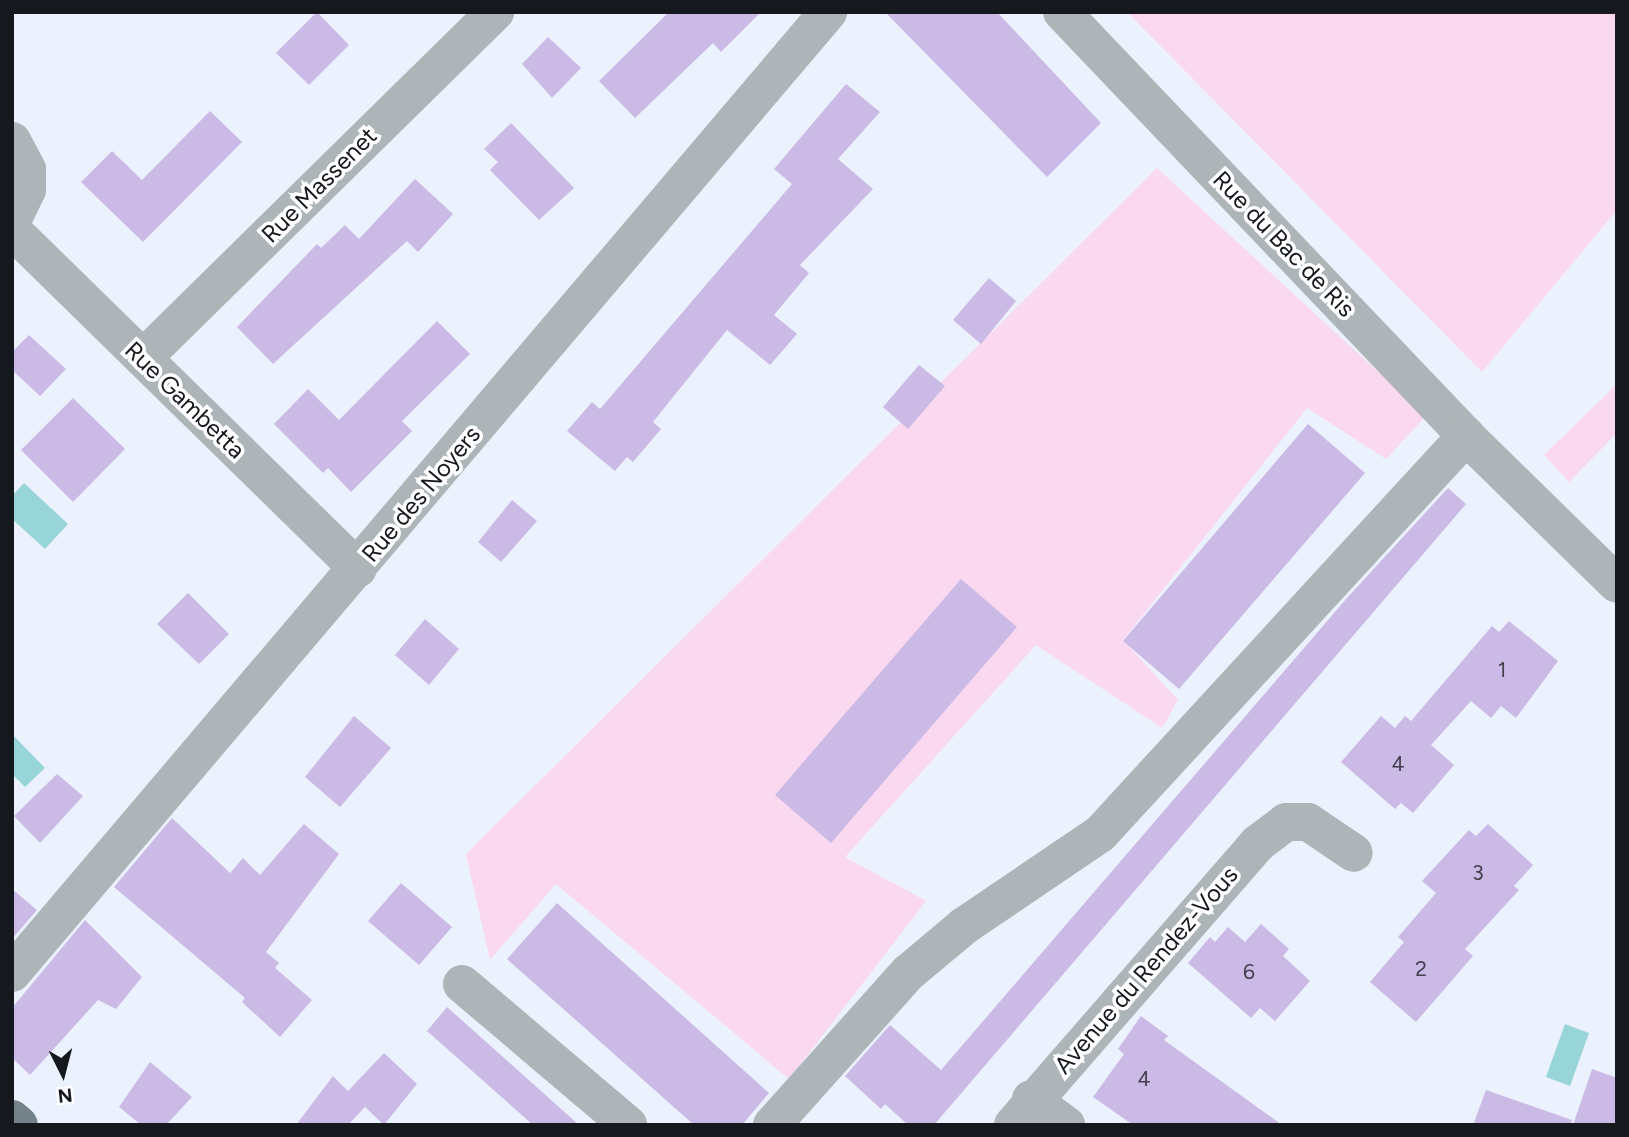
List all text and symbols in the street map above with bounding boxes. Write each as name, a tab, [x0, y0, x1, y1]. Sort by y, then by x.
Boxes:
street label: Rue Massenet	[255, 121, 383, 249]
street label: Rue du Bac de Ris	[1207, 165, 1361, 323]
street label: Rue Gambetta	[119, 336, 251, 464]
street label: Rue des Noyers	[356, 420, 486, 568]
house number: 1	[1498, 657, 1506, 683]
house number: 4	[1391, 751, 1405, 777]
house number: 3	[1472, 860, 1484, 886]
street label: Avenue du Rendez-Vous	[1048, 861, 1244, 1079]
house number: 2	[1415, 956, 1427, 982]
house number: 6	[1243, 959, 1255, 985]
north arrow	[28, 1039, 98, 1109]
house number: 4	[1137, 1066, 1151, 1092]
text: N	[57, 1083, 74, 1108]

